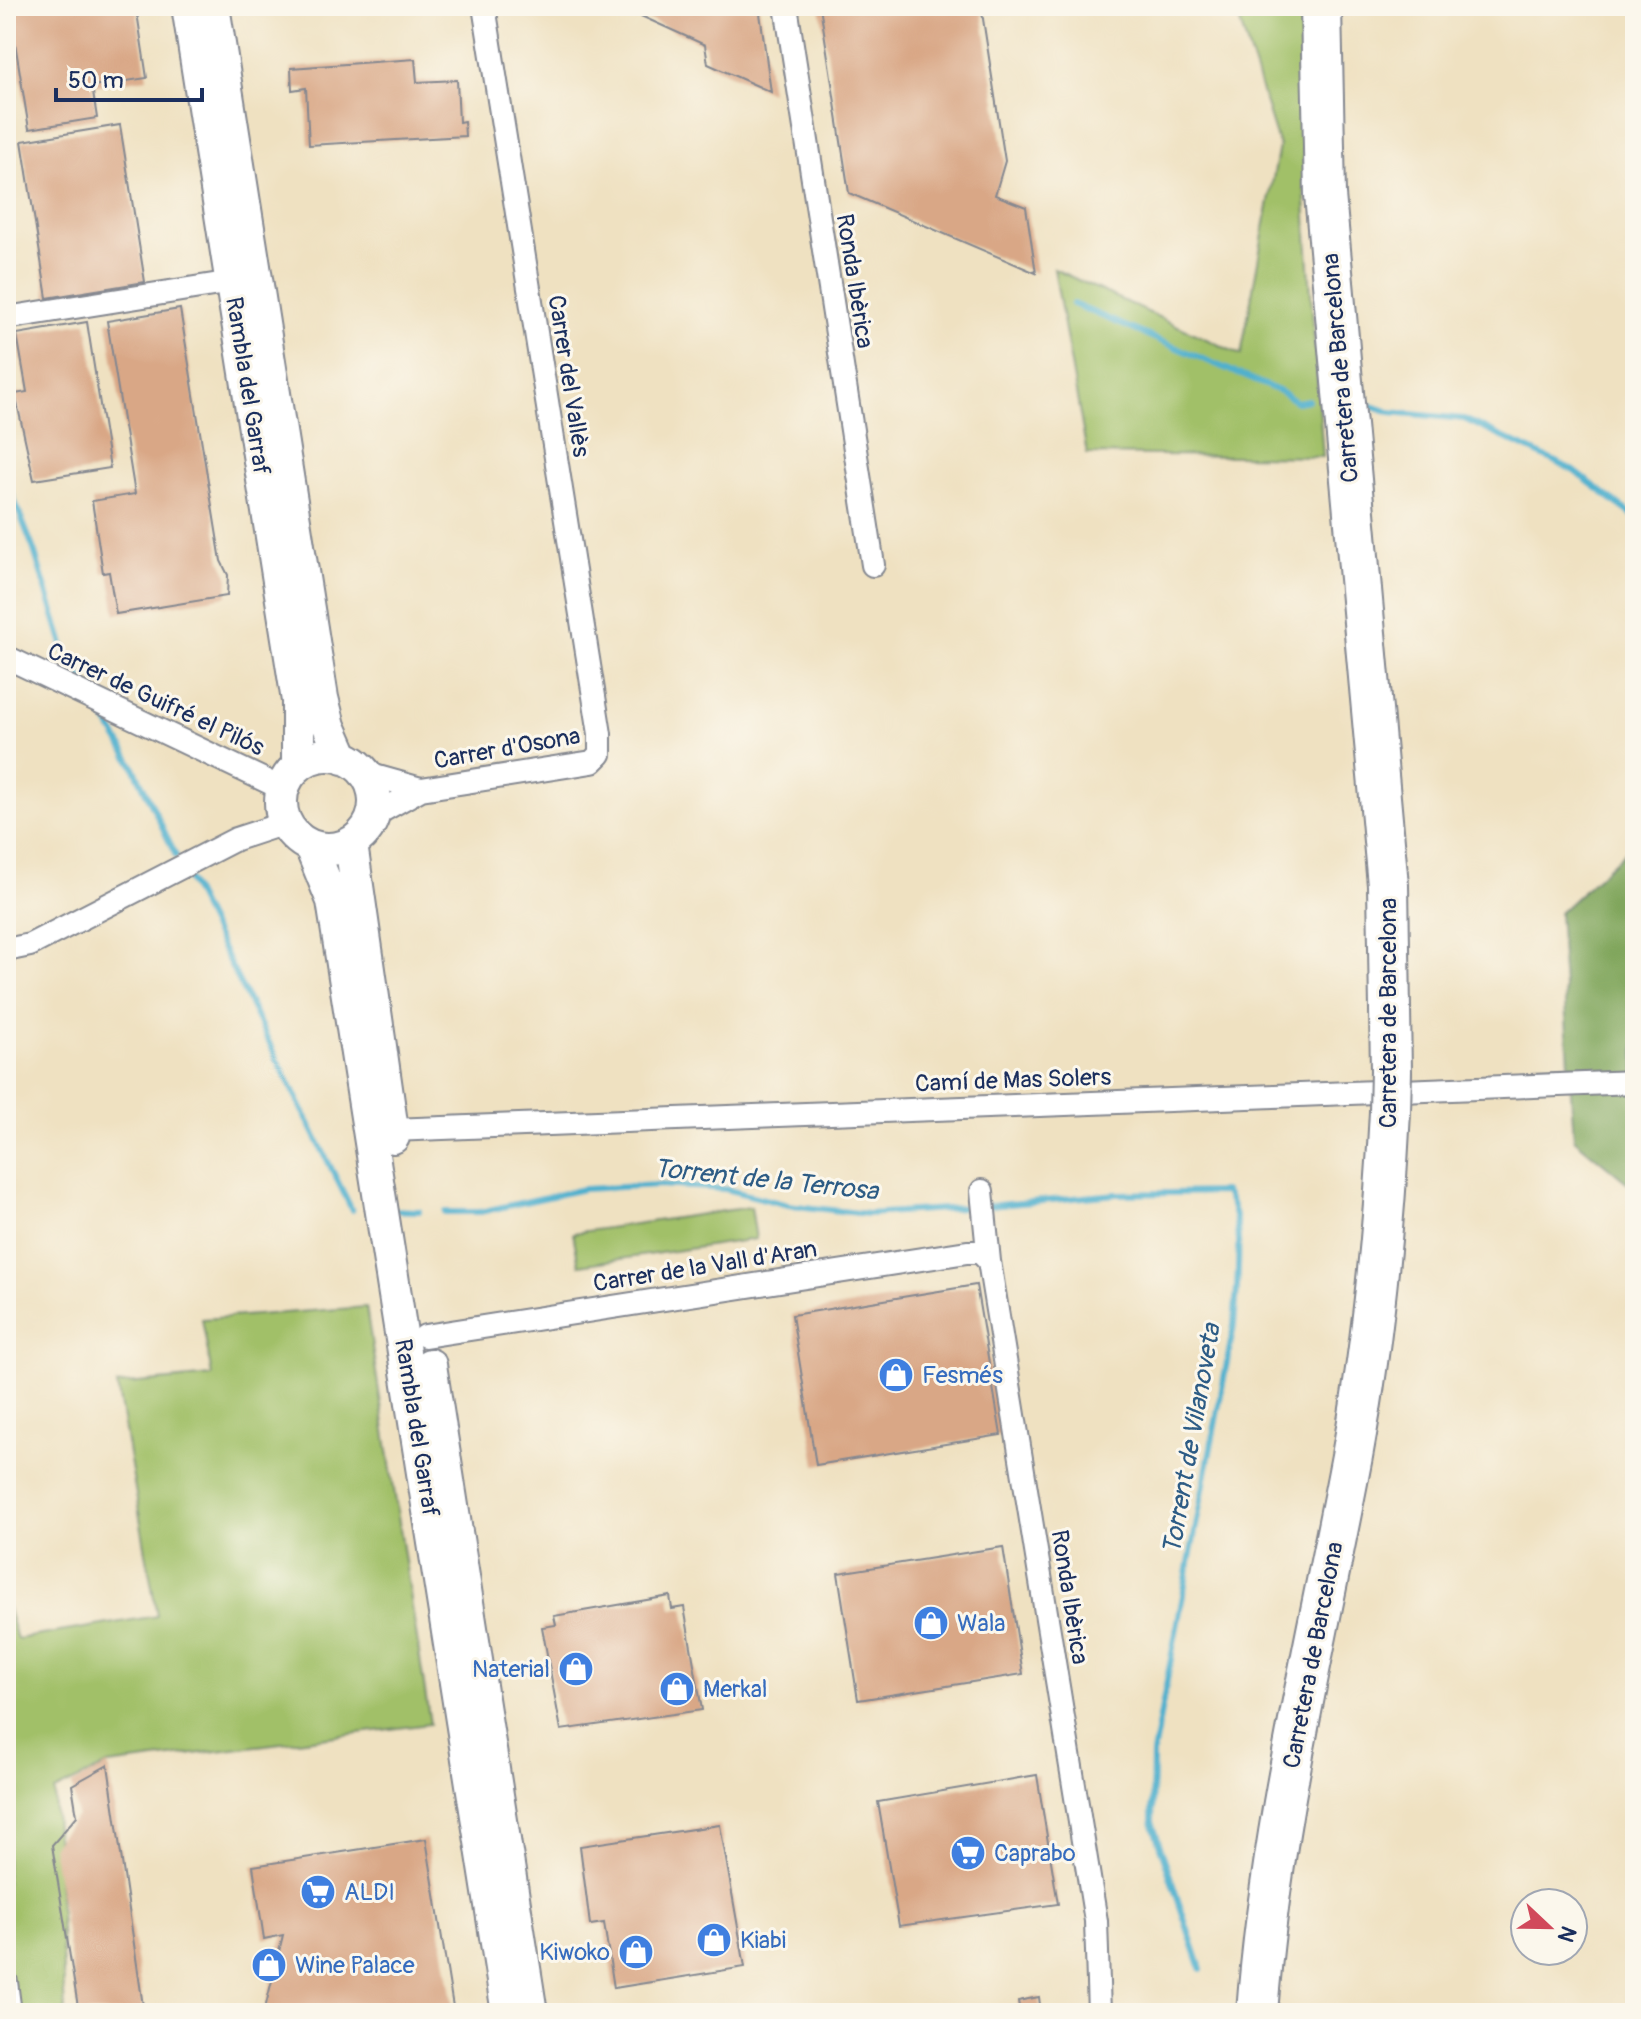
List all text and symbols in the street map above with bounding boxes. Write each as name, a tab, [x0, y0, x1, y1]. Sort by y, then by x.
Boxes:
scale bar	[56, 52, 202, 102]
text: 50 m	[68, 66, 124, 95]
street label: Ronda Ibèrica	[830, 212, 879, 350]
street label: Carretera de Barcelona	[1316, 252, 1365, 484]
street label: Carrer del Vallès	[541, 293, 596, 459]
street label: Rambla del Garraf	[219, 295, 276, 478]
street label: Carrer de Guifré el Pilós	[43, 637, 269, 763]
street label: Carrer d'Osona	[432, 721, 583, 776]
street label: Carretera de Barcelona	[1374, 898, 1403, 1128]
street label: Camí de Mas Solers	[914, 1063, 1112, 1098]
water label: Torrent de la Terrosa	[652, 1152, 881, 1208]
street label: Carrer de la Vall d'Aran	[591, 1234, 819, 1299]
water label: Torrent de Vilanoveta	[1156, 1320, 1228, 1557]
street label: Rambla del Garraf	[388, 1337, 445, 1520]
shop icon: Fesmés	[877, 1356, 915, 1394]
place label: Fesmés	[922, 1361, 1003, 1390]
street label: Ronda Ibèrica	[1045, 1528, 1094, 1666]
street label: Carretera de Barcelona	[1277, 1539, 1350, 1771]
shop icon: Wala	[912, 1604, 950, 1642]
place label: Wala	[957, 1609, 1006, 1638]
shop icon: Naterial	[557, 1650, 595, 1688]
place label: Naterial	[472, 1655, 550, 1684]
shop icon: Merkal	[658, 1670, 696, 1708]
place label: Merkal	[703, 1675, 768, 1704]
supermarket icon: Caprabo	[949, 1834, 987, 1872]
place label: Caprabo	[994, 1839, 1076, 1868]
supermarket icon: ALDI	[299, 1873, 337, 1911]
place label: ALDI	[344, 1878, 395, 1907]
north arrow	[1509, 1887, 1589, 1967]
shop icon: Kiabi	[695, 1921, 733, 1959]
text: N	[1551, 1922, 1582, 1946]
place label: Kiabi	[740, 1926, 786, 1955]
shop icon: Kiwoko	[617, 1933, 655, 1971]
place label: Kiwoko	[539, 1938, 610, 1967]
shop icon: Wine Palace	[250, 1946, 288, 1984]
place label: Wine Palace	[295, 1951, 415, 1980]

